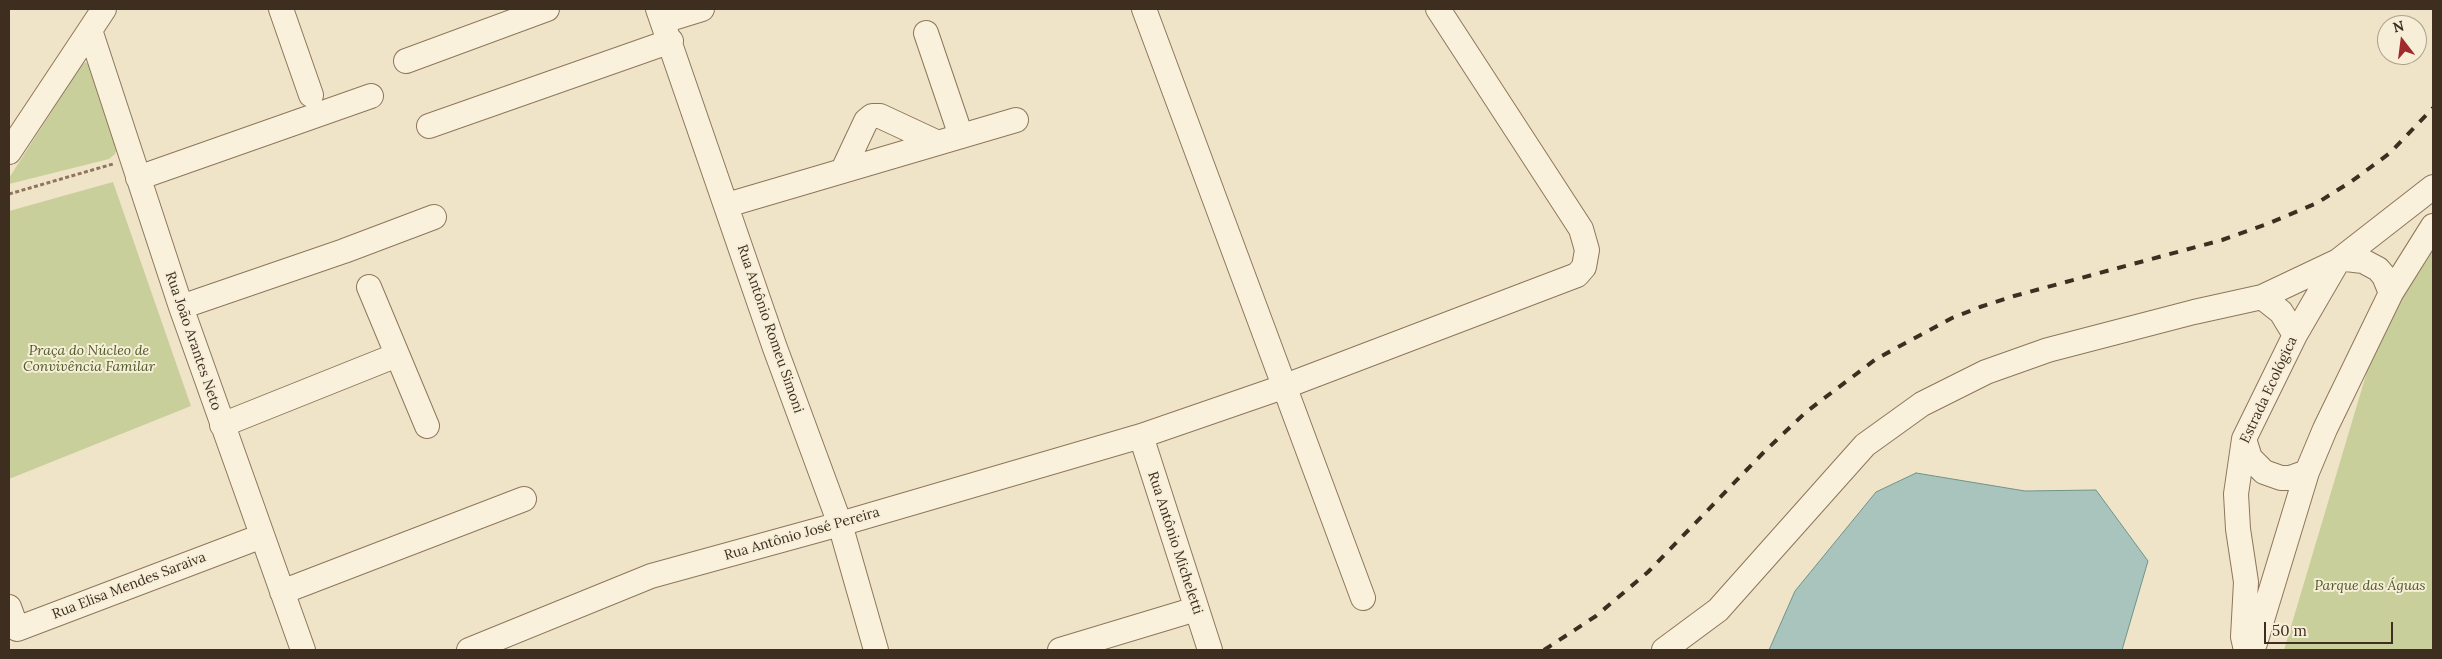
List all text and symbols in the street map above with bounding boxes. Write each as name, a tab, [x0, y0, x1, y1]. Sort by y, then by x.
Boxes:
north arrow	[2377, 15, 2427, 65]
text: N	[2391, 16, 2406, 37]
street label: Rua Antônio Romeu Simoni	[733, 243, 807, 415]
street label: Rua João Arantes Neto	[161, 269, 225, 413]
street label: Estrada Ecológica	[2237, 334, 2301, 446]
park label: Praça do Núcleo de Convivência Familar	[23, 343, 155, 376]
street label: Rua Antônio Micheletti	[1144, 469, 1206, 617]
street label: Rua Antônio José Pereira	[722, 504, 882, 564]
street label: Rua Elisa Mendes Saraiva	[50, 549, 208, 623]
park label: Parque das Águas	[2314, 578, 2426, 594]
scale bar	[2267, 612, 2396, 644]
text: 50 m	[2272, 621, 2307, 640]

